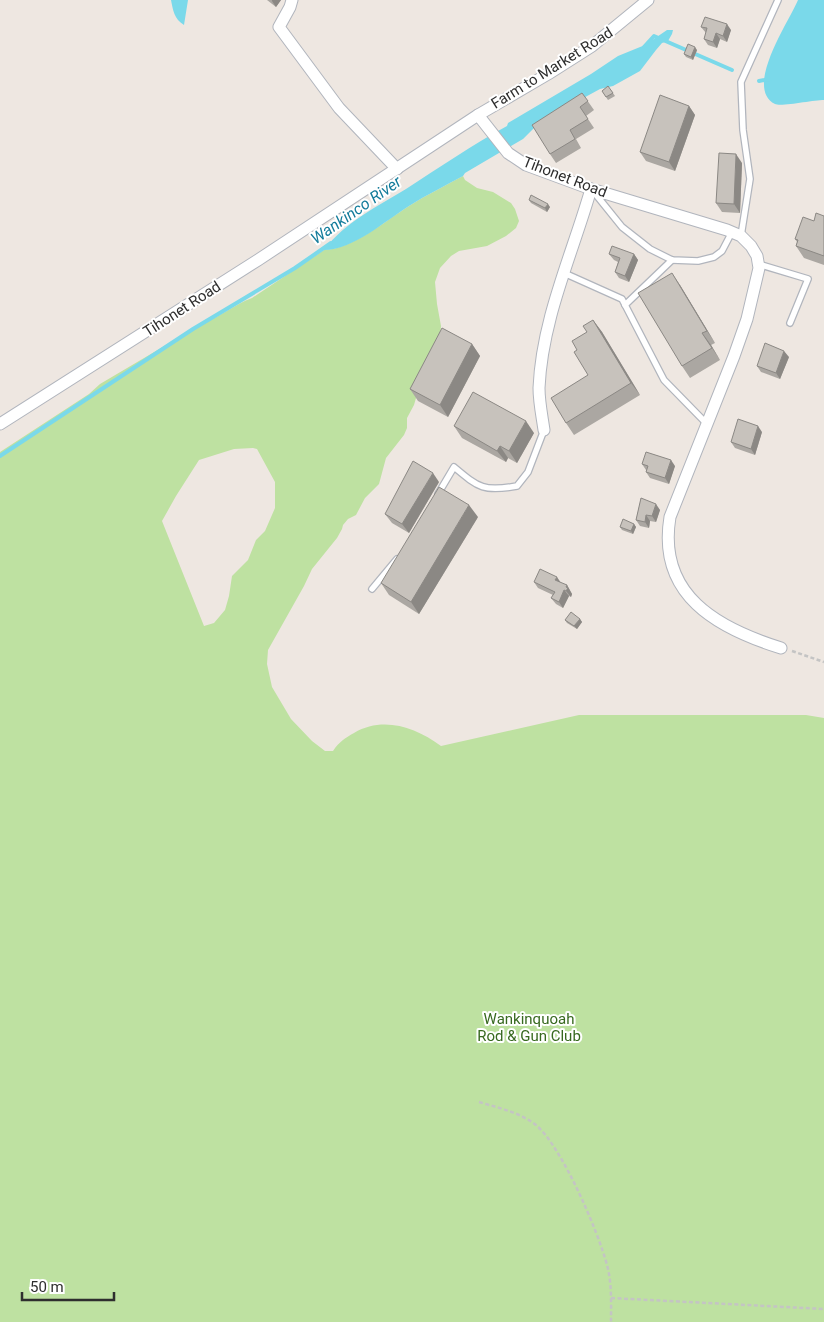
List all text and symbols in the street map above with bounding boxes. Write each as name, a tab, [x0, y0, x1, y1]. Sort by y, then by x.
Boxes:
street label: Farm to Market Road	[488, 23, 616, 113]
street label: Tihonet Road	[520, 153, 610, 201]
water label: Wankinco River	[307, 171, 405, 248]
street label: Tihonet Road	[140, 277, 224, 341]
park label: Wankinquoah Rod & Gun Club	[477, 1010, 581, 1045]
scale bar	[22, 1270, 115, 1302]
text: 50 m	[30, 1278, 64, 1296]

